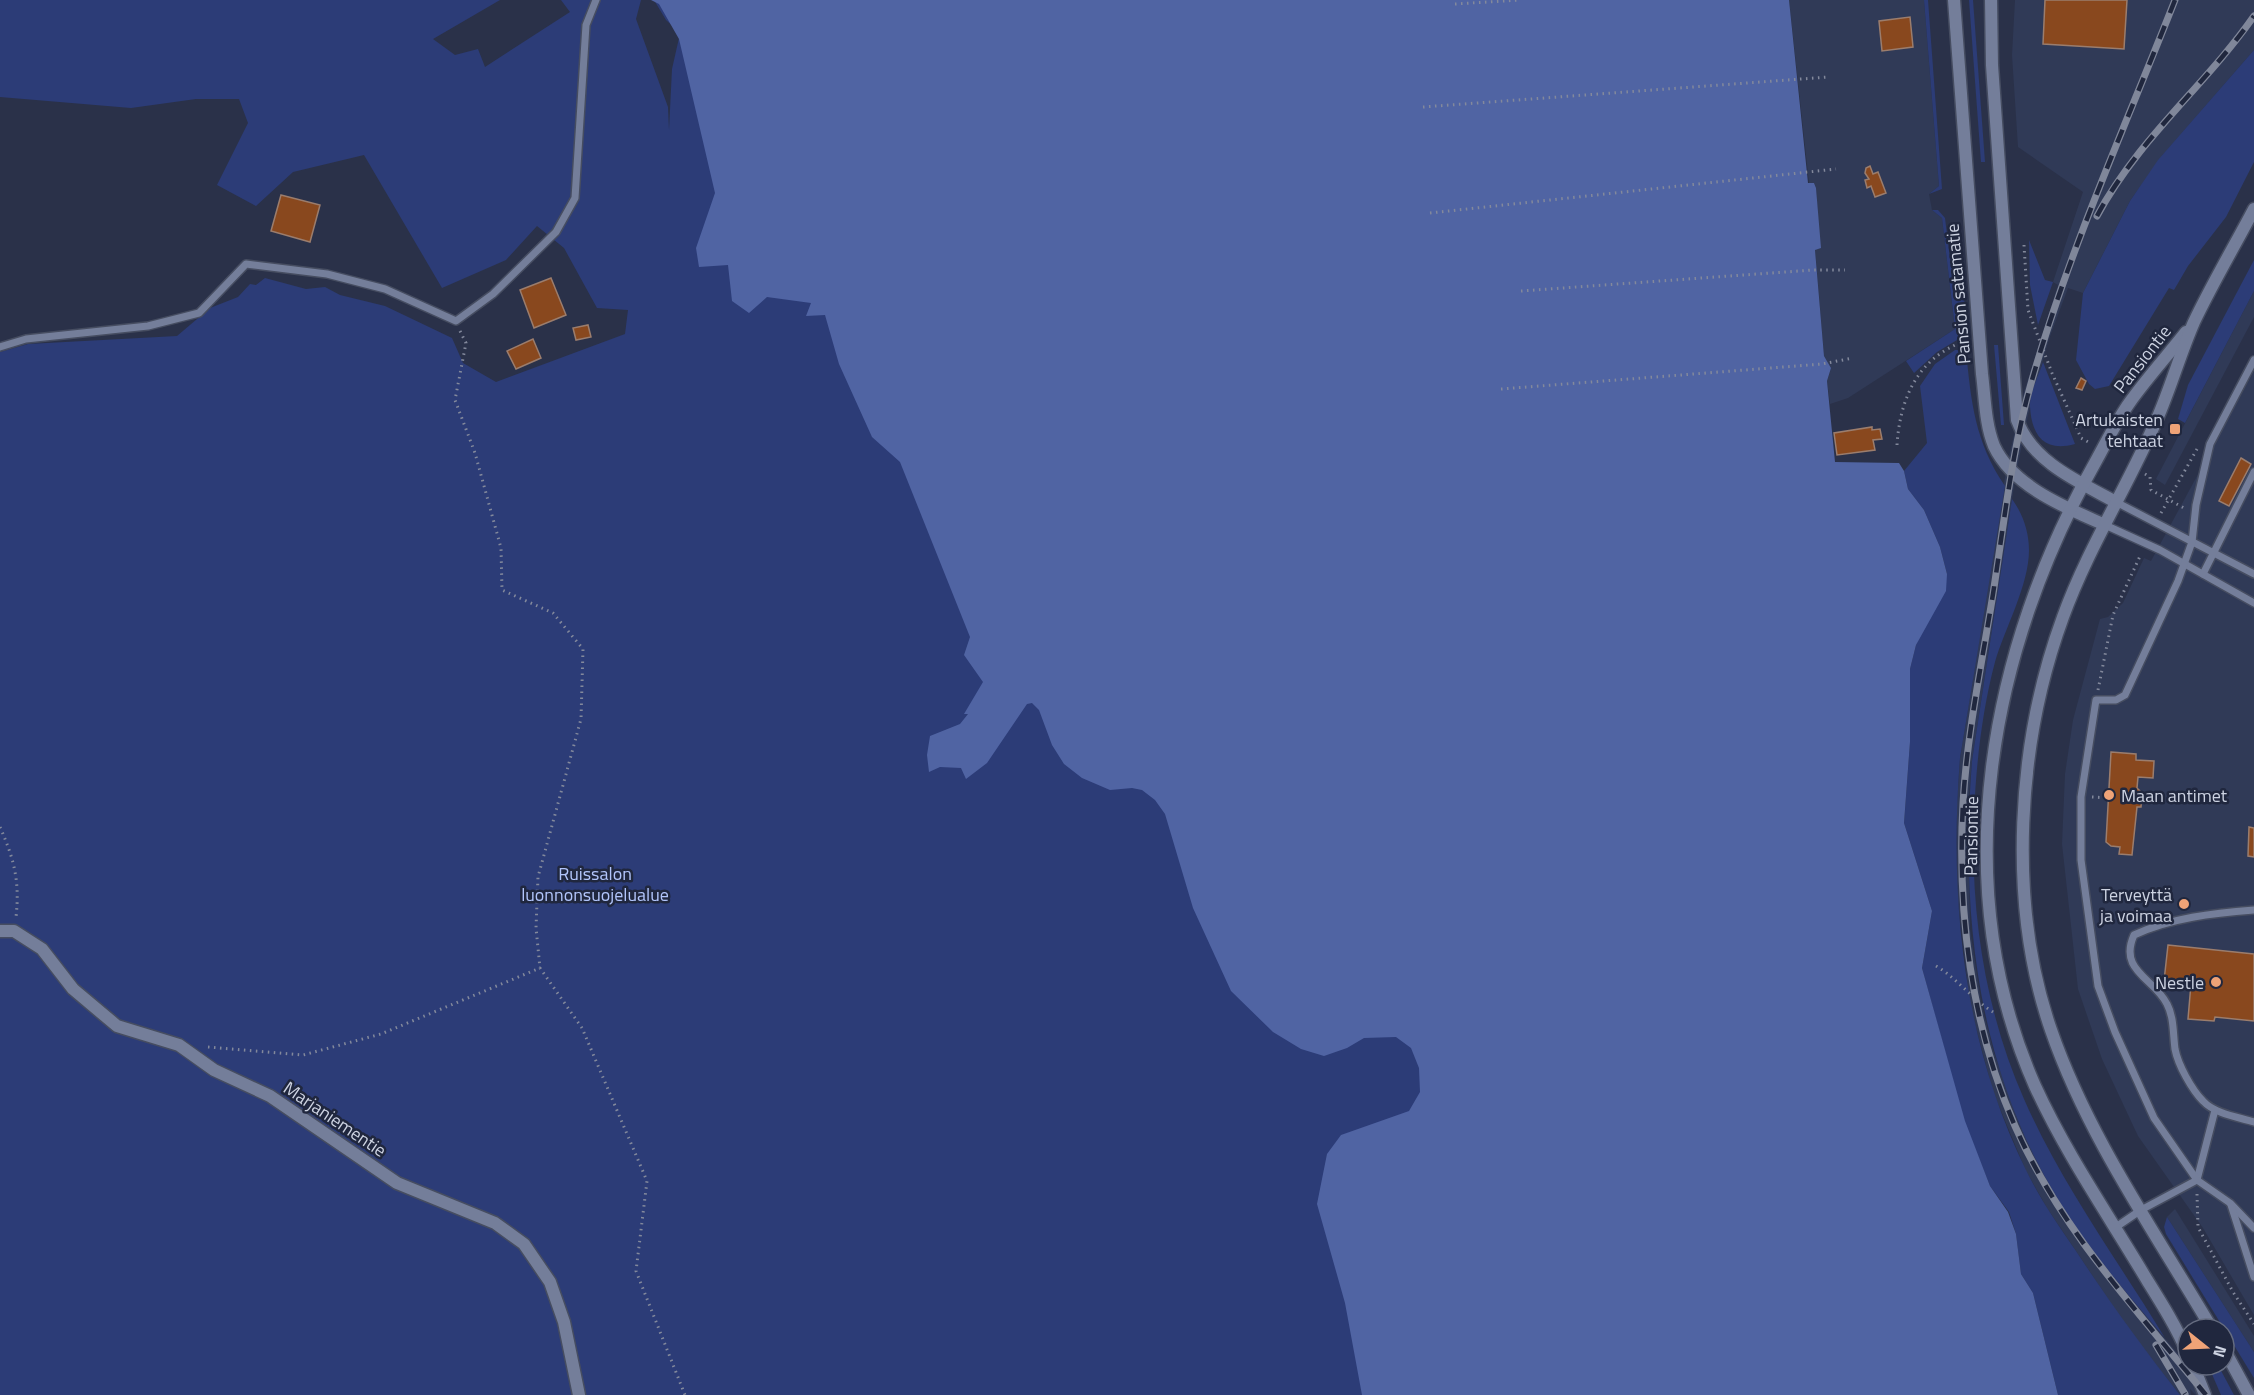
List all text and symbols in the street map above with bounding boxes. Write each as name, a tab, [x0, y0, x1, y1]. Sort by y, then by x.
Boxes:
street label: Pansion satamatie	[1938, 223, 1978, 365]
street label: Pansiontie	[2107, 319, 2177, 399]
place label: Artukaisten tehtaat	[2075, 406, 2164, 454]
marker: Artukaisten tehtaat	[2168, 422, 2182, 436]
place label: Maan antimet	[2121, 782, 2228, 809]
marker: Maan antimet	[2102, 788, 2116, 802]
street label: Pansiontie	[1957, 796, 1985, 876]
park label: Ruissalon luonnonsuojelualue	[521, 860, 669, 908]
place label: Terveyttä ja voimaa	[2099, 881, 2172, 929]
marker: Terveyttä ja voimaa	[2177, 897, 2191, 911]
place label: Nestle	[2155, 969, 2204, 996]
marker: Nestle	[2209, 975, 2223, 989]
street label: Marjaniementie	[278, 1075, 392, 1163]
north arrow	[2176, 1317, 2236, 1377]
text: N	[2207, 1343, 2233, 1361]

